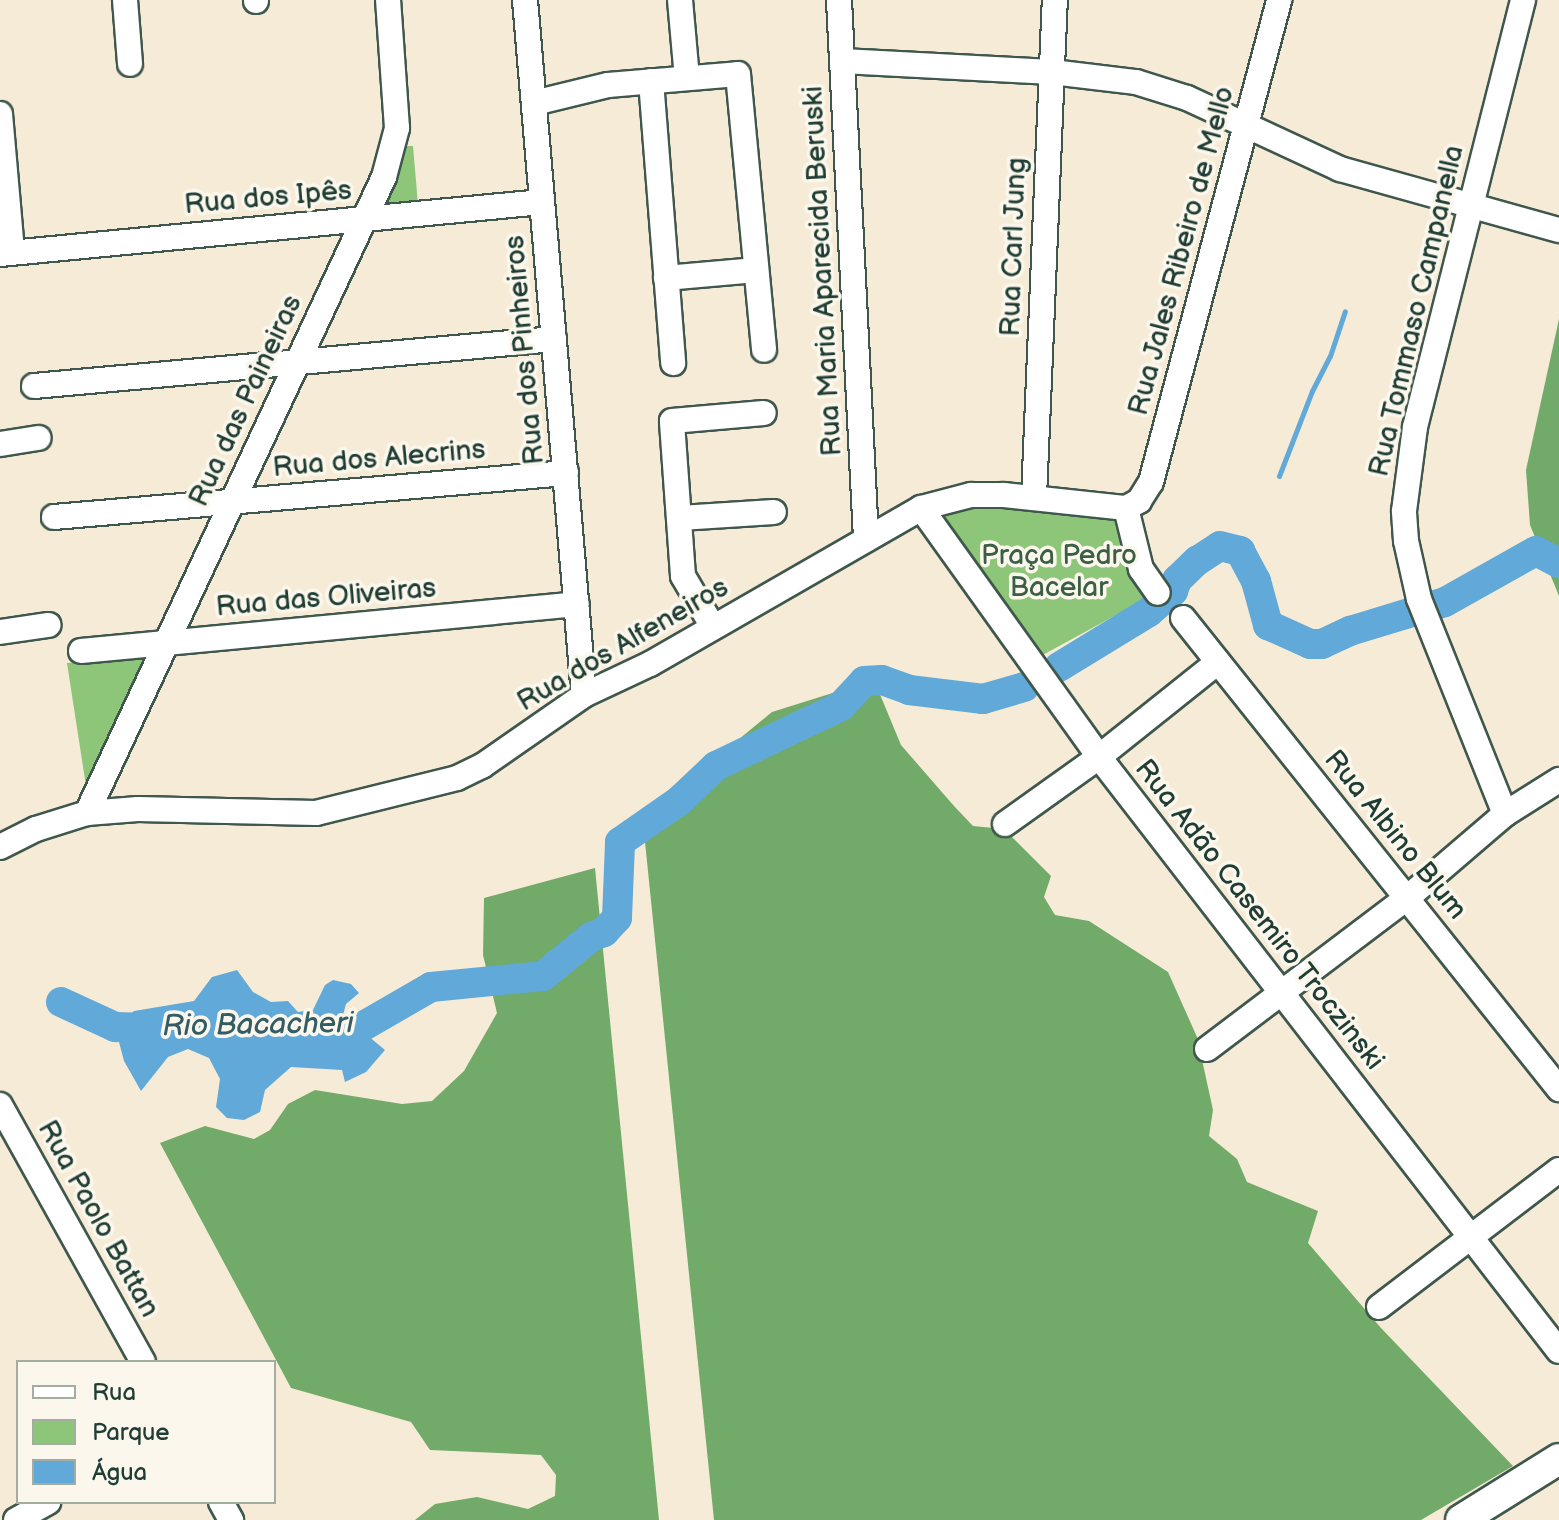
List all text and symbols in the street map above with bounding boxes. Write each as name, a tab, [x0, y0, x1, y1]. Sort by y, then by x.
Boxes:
street label: Rua Jales Ribeiro de Mello	[1122, 82, 1242, 420]
street label: Rua Maria Aparecida Beruski	[797, 85, 849, 457]
street label: Rua Tommaso Campanella	[1362, 142, 1472, 480]
street label: Rua Carl Jung	[994, 156, 1034, 338]
street label: Rua dos Ipês	[183, 174, 353, 222]
street label: Rua dos Pinheiros	[498, 234, 552, 466]
street label: Rua das Paineiras	[182, 290, 310, 512]
street label: Rua dos Alecrins	[271, 433, 487, 485]
park label: Praça Pedro Bacelar	[981, 539, 1137, 605]
street label: Rua dos Alfeneiros	[512, 571, 734, 719]
street label: Rua das Oliveiras	[214, 572, 438, 624]
street label: Rua Albino Blum	[1316, 744, 1474, 926]
street label: Rua Adão Casemiro Troczinski	[1127, 753, 1391, 1077]
water label: Rio Bacacheri	[162, 1005, 354, 1045]
street label: Rua Paolo Battan	[30, 1115, 166, 1323]
legend	[16, 1360, 276, 1504]
text: Rua	[92, 1378, 136, 1407]
text: Parque	[92, 1418, 170, 1447]
text: Água	[92, 1458, 147, 1487]

